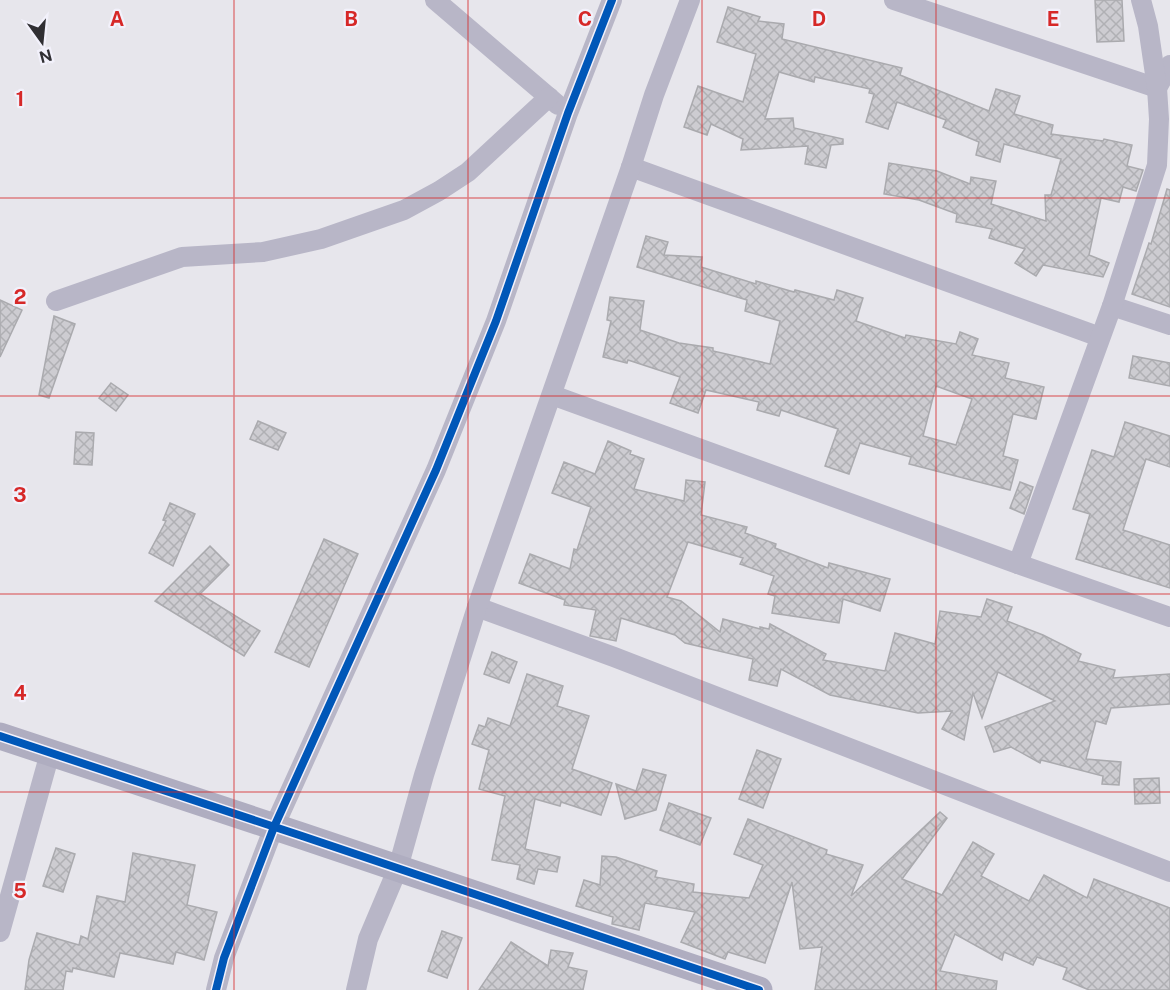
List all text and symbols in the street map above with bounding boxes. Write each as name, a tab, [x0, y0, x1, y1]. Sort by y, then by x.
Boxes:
text: A	[110, 7, 124, 31]
text: B	[344, 7, 358, 31]
text: C	[578, 7, 592, 31]
text: D	[812, 7, 826, 31]
text: E	[1047, 7, 1059, 31]
north arrow	[12, 12, 72, 72]
text: N	[37, 45, 54, 67]
text: 1	[16, 87, 24, 111]
text: 2	[14, 285, 26, 309]
text: 3	[13, 483, 27, 507]
text: 4	[13, 681, 27, 705]
text: 5	[13, 879, 27, 903]

